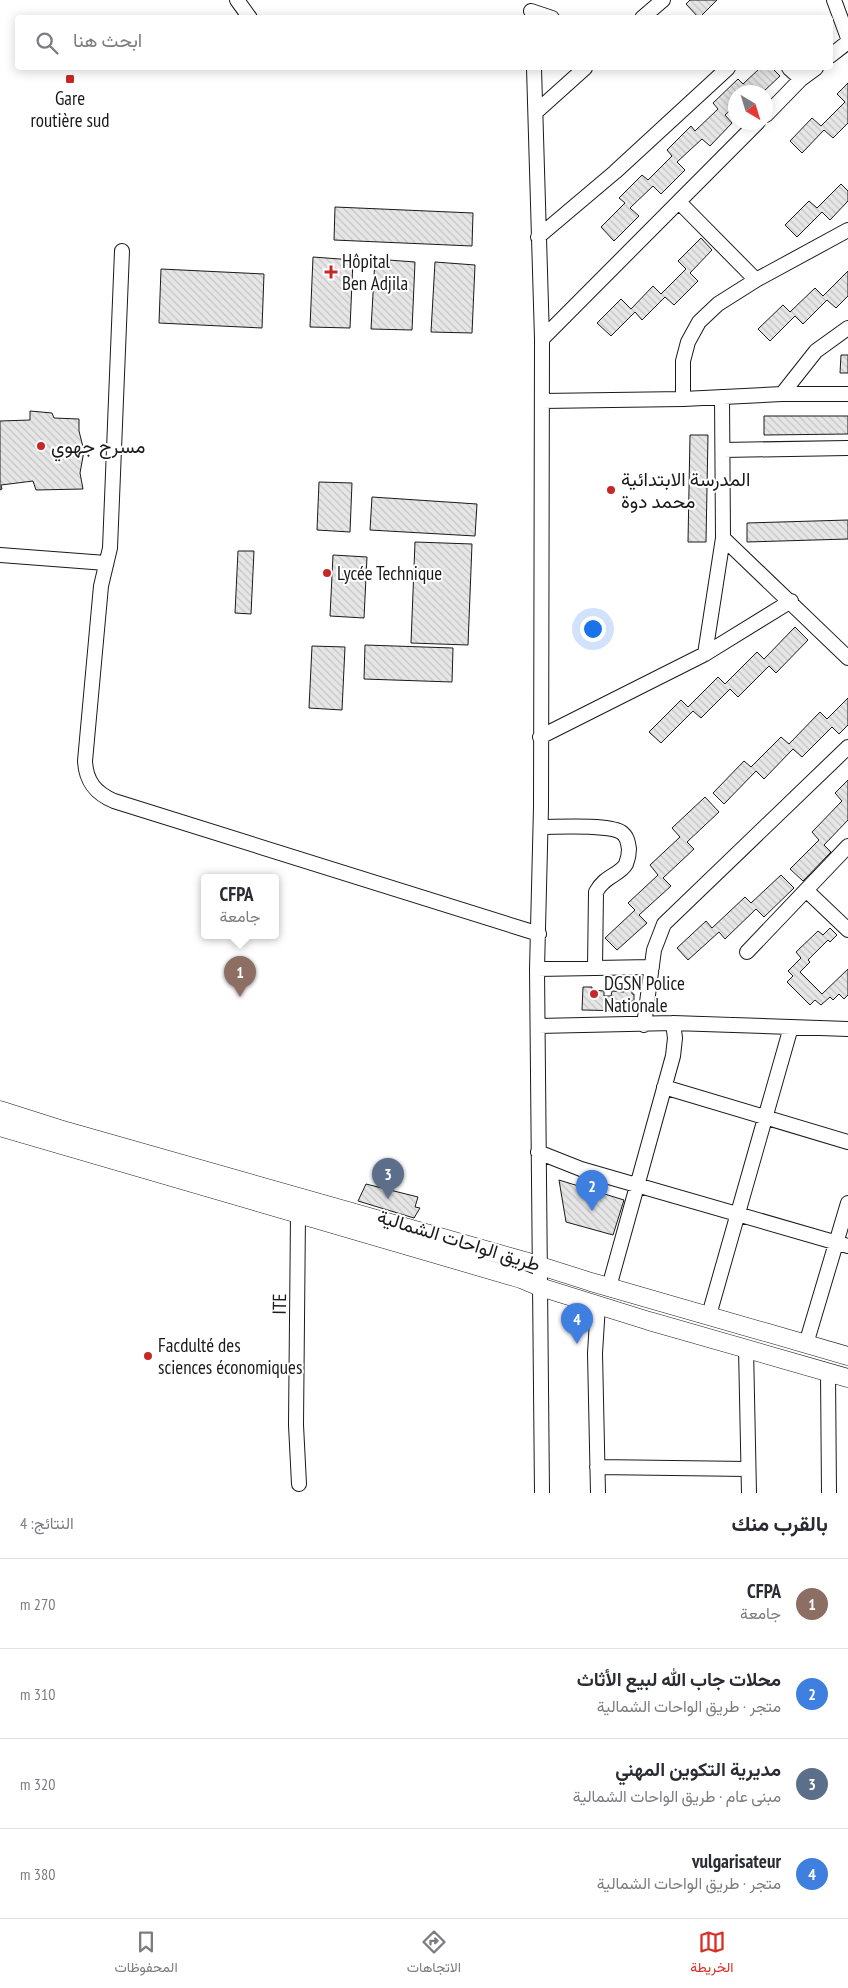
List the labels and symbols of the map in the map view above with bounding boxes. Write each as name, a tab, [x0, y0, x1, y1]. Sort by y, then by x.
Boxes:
marker: Gare routière sud	[64, 73, 76, 85]
north arrow	[728, 85, 773, 130]
place label: Gare routière sud	[31, 86, 109, 132]
place label: Hôpital Ben Adjila	[342, 249, 408, 295]
marker: Hôpital Ben Adjila	[324, 265, 338, 279]
place label: مسرح جهوي	[51, 434, 145, 462]
marker: مسرح جهوي	[35, 440, 47, 452]
place label: المدرسة الابتدائية محمد دوة	[621, 467, 750, 513]
marker: المدرسة الابتدائية محمد دوة	[605, 484, 617, 496]
place label: Lycée Technique	[337, 561, 442, 585]
marker: Lycée Technique	[321, 567, 333, 579]
your location	[580, 616, 606, 642]
pin: 1	[224, 956, 256, 997]
place label: DGSN Police Nationale	[604, 971, 685, 1017]
marker: DGSN Police Nationale	[588, 988, 600, 1000]
pin: 3	[372, 1158, 404, 1199]
pin: 2	[576, 1170, 608, 1211]
street label: طريق الواحات الشمالية	[374, 1204, 544, 1276]
street label: ITE	[267, 1293, 291, 1315]
pin: 4	[561, 1303, 593, 1344]
place label: Facdulté des sciences économiques	[158, 1333, 302, 1379]
marker: Facdulté des sciences économiques	[142, 1350, 154, 1362]

